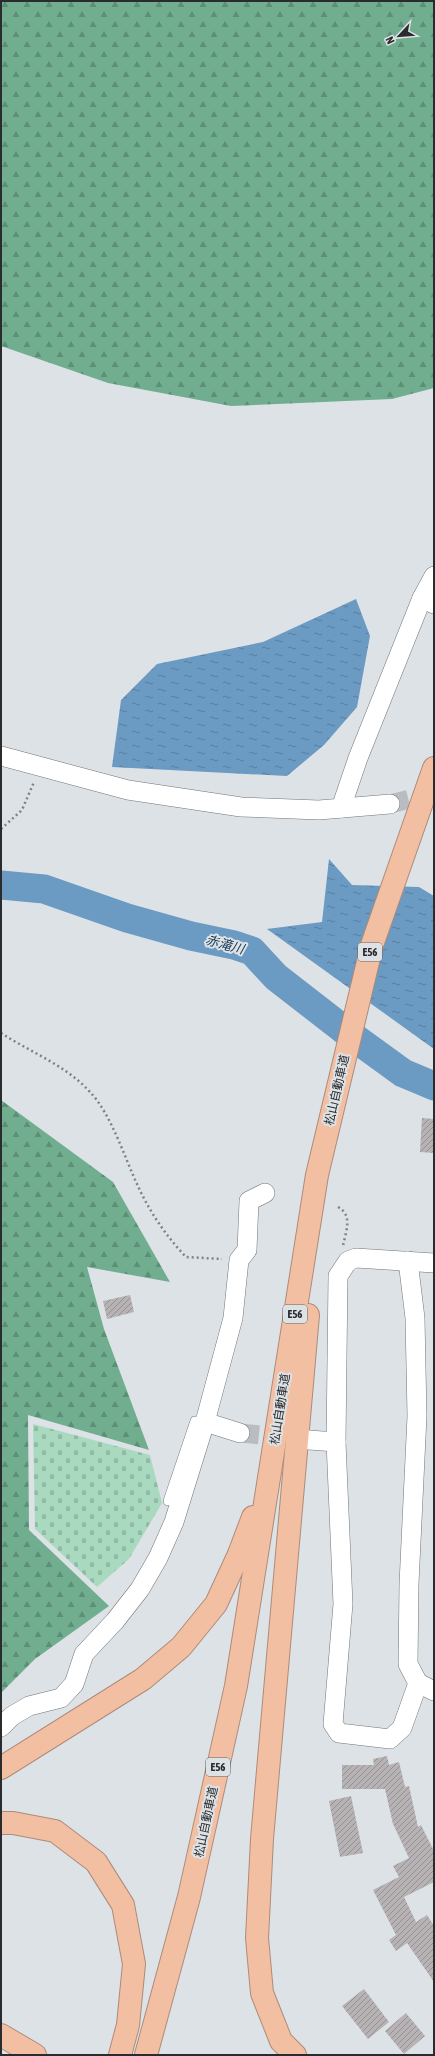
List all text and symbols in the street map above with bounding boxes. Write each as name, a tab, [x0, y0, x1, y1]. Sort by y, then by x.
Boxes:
north arrow	[379, 16, 419, 56]
text: N	[383, 35, 397, 46]
water label: 赤滝川	[204, 932, 248, 957]
road number: E56	[358, 943, 382, 961]
street label: 松山自動車道	[322, 1053, 352, 1127]
road number: E56	[283, 1305, 307, 1323]
street label: 松山自動車道	[267, 1372, 293, 1446]
road number: E56	[206, 1758, 230, 1776]
street label: 松山自動車道	[192, 1785, 220, 1859]

